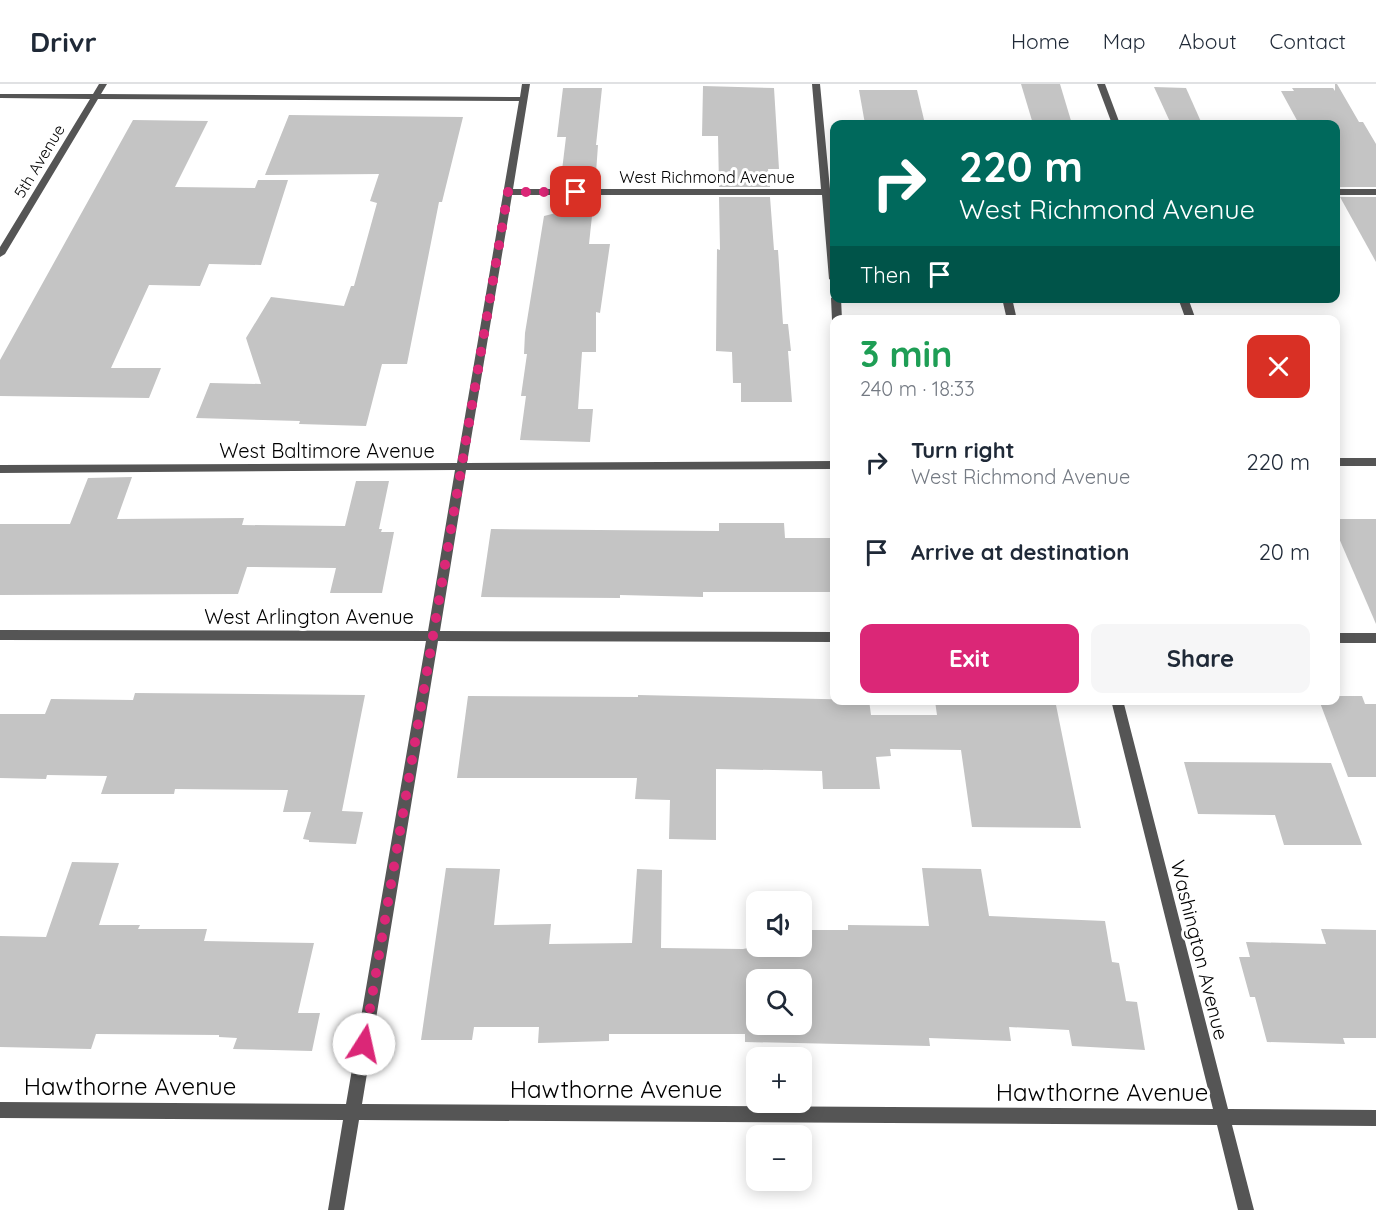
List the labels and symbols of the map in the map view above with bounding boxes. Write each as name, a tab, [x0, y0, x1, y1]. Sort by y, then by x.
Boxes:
street label: 5th Avenue	[9, 121, 69, 201]
pin	[550, 166, 601, 217]
street label: West Richmond Avenue	[619, 167, 795, 187]
street label: West Baltimore Avenue	[219, 438, 435, 463]
street label: West Arlington Avenue	[204, 604, 414, 629]
street label: Washington Avenue	[1166, 857, 1234, 1043]
position arrow	[332, 1012, 396, 1076]
street label: Hawthorne Avenue	[24, 1071, 236, 1101]
street label: Hawthorne Avenue	[510, 1074, 722, 1104]
street label: Hawthorne Avenue	[996, 1077, 1208, 1107]

